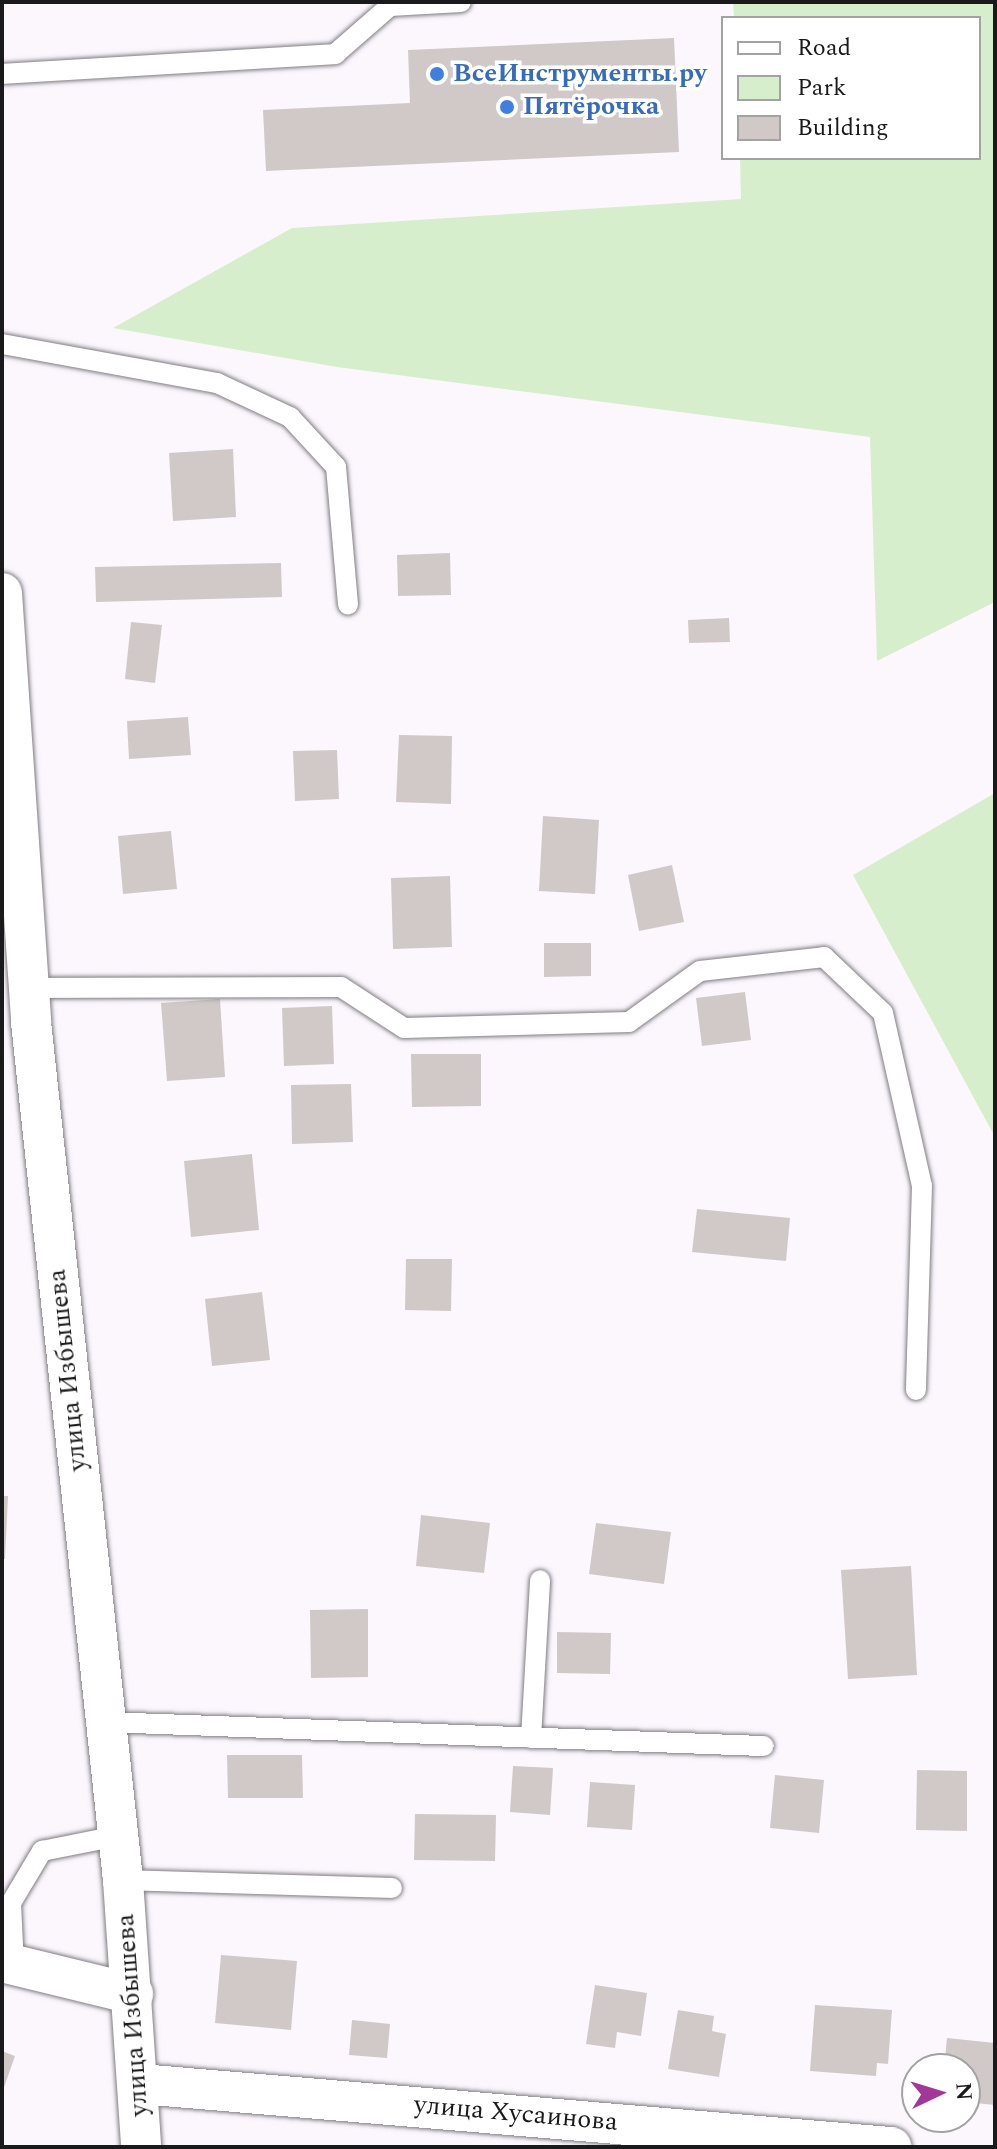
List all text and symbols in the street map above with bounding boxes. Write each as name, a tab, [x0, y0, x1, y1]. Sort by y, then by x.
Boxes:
legend	[721, 16, 981, 160]
text: Road	[797, 30, 851, 66]
place label: ВсеИнструменты.ру	[453, 58, 707, 90]
marker: ВсеИнструменты.ру	[428, 65, 446, 83]
text: Park	[797, 70, 847, 106]
place label: Пятёрочка	[523, 91, 659, 123]
marker: Пятёрочка	[498, 98, 516, 116]
text: Building	[797, 110, 889, 146]
street label: улица Избышева	[42, 1267, 94, 1473]
street label: улица Избышева	[110, 1913, 156, 2117]
north arrow	[901, 2053, 981, 2133]
text: N	[946, 2081, 981, 2102]
street label: улица Хусаинова	[413, 2090, 619, 2138]

